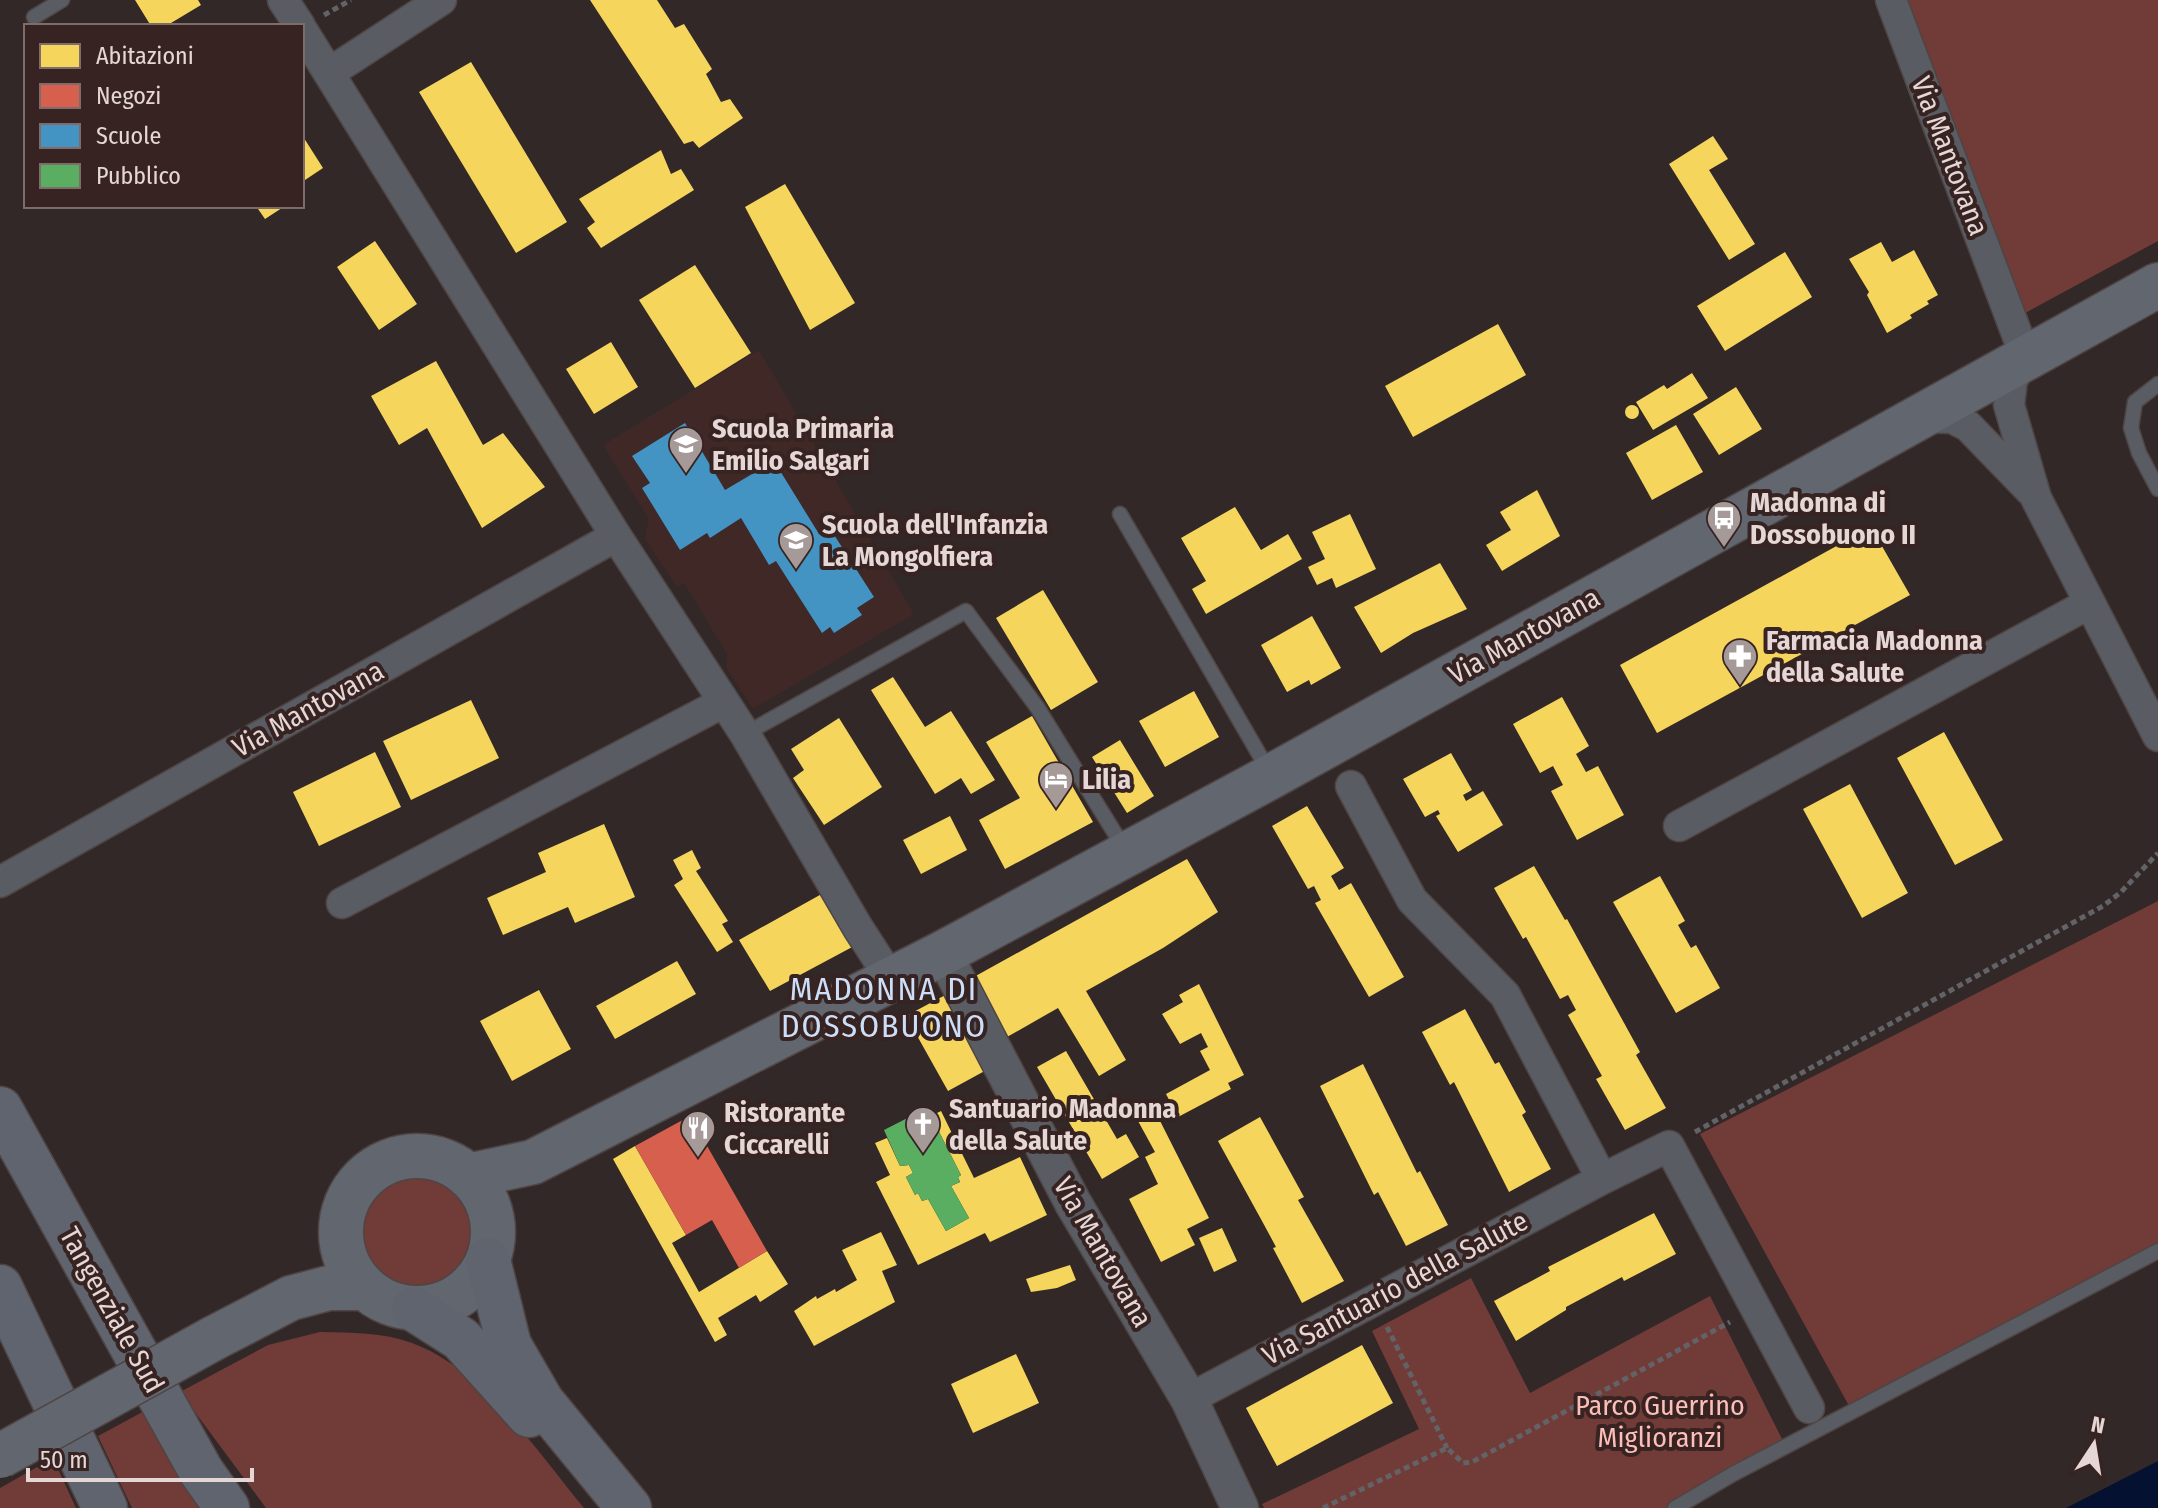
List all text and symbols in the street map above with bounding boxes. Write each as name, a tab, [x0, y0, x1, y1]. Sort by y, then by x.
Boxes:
legend	[24, 24, 304, 208]
text: Abitazioni	[96, 42, 194, 70]
street label: Via Mantovana	[1905, 72, 1995, 240]
text: Negozi	[96, 82, 161, 110]
text: Scuole	[96, 122, 161, 150]
text: Pubblico	[96, 162, 181, 190]
place label: Scuola Primaria Emilio Salgari	[712, 412, 894, 477]
school or university icon: Scuola Primaria Emilio Salgari	[667, 425, 705, 475]
place label: Madonna di Dossobuono II	[1750, 486, 1916, 551]
bus stop icon: Madonna di Dossobuono II	[1705, 499, 1743, 549]
place label: Scuola dell'Infanzia La Mongolfiera	[822, 508, 1048, 573]
school or university icon: Scuola dell'Infanzia La Mongolfiera	[777, 521, 815, 571]
street label: Via Mantovana	[1443, 581, 1605, 691]
place label: Farmacia Madonna della Salute	[1766, 624, 1983, 689]
pharmacy icon: Farmacia Madonna della Salute	[1721, 637, 1759, 687]
street label: Via Mantovana	[227, 654, 389, 764]
hotel icon: Lilia	[1037, 760, 1075, 810]
place label: Lilia	[1082, 763, 1131, 796]
district label: MADONNA DI DOSSOBUONO	[781, 970, 987, 1045]
place label: Santuario Madonna della Salute	[949, 1092, 1176, 1157]
place label: Ristorante Ciccarelli	[724, 1096, 845, 1161]
church icon: Santuario Madonna della Salute	[904, 1105, 942, 1155]
restaurant icon: Ristorante Ciccarelli	[679, 1109, 717, 1159]
street label: Via Mantovana	[1047, 1171, 1159, 1333]
street label: Via Santuario della Salute	[1257, 1204, 1533, 1372]
street label: Tangenziale Sud	[53, 1221, 171, 1399]
park label: Parco Guerrino Miglioranzi	[1575, 1389, 1745, 1454]
north arrow	[2054, 1404, 2134, 1484]
text: N	[2089, 1410, 2107, 1440]
scale bar	[28, 1432, 252, 1482]
text: 50 m	[40, 1446, 88, 1474]

